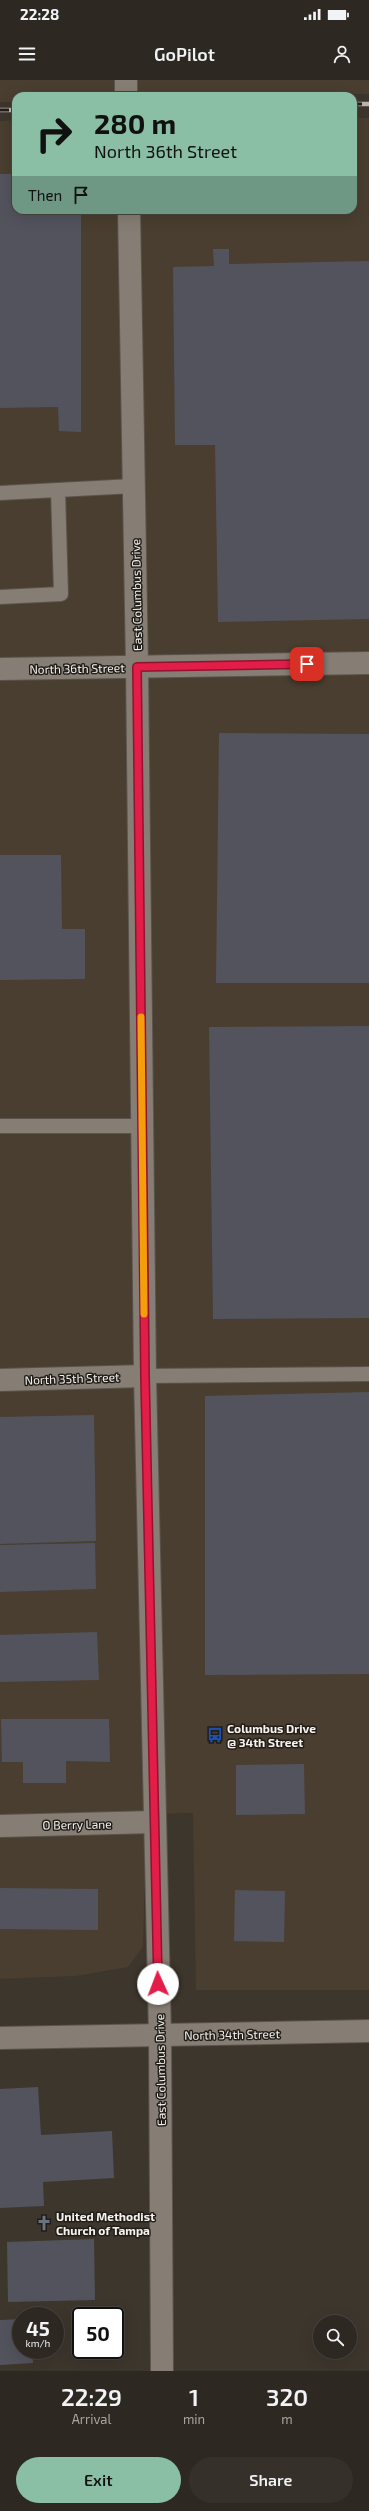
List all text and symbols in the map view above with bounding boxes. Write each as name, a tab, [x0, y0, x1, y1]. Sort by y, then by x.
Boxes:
text: 22:28	[20, 5, 59, 23]
icon: menu	[16, 43, 38, 65]
text: GoPilot	[154, 43, 215, 65]
icon: person	[331, 43, 353, 65]
text: 280 m	[94, 106, 176, 140]
icon: right	[28, 108, 80, 160]
text: North 36th Street	[94, 140, 237, 162]
icon: arrive	[70, 184, 92, 206]
text: Then	[28, 186, 62, 204]
street label: East Columbus Drive	[128, 539, 144, 651]
pin	[290, 647, 324, 681]
icon: arrive	[296, 653, 318, 675]
street label: North 36th Street	[29, 660, 125, 676]
street label: North 35th Street	[24, 1369, 120, 1387]
place label: Columbus Drive @ 34th Street	[227, 1721, 316, 1749]
bus stop icon: Columbus Drive @ 34th Street	[206, 1726, 224, 1744]
street label: O Berry Lane	[42, 1816, 112, 1832]
position arrow	[137, 1963, 179, 2005]
street label: East Columbus Drive	[152, 2014, 168, 2126]
street label: North 34th Street	[184, 2026, 281, 2042]
place label: United Methodist Church of Tampa	[56, 2209, 155, 2237]
church icon: United Methodist Church of Tampa	[35, 2214, 53, 2232]
speed limit sign: 50	[72, 2307, 124, 2359]
map controls	[313, 2315, 357, 2359]
button: search	[313, 2315, 357, 2359]
text: 45	[26, 2316, 50, 2340]
text: km/h	[26, 2337, 50, 2349]
text: 22:29	[61, 2382, 122, 2411]
text: 1	[189, 2382, 199, 2411]
text: 320	[266, 2382, 308, 2411]
text: Arrival	[72, 2411, 111, 2427]
text: min	[183, 2411, 205, 2427]
text: m	[281, 2411, 293, 2427]
button: Exit	[16, 2457, 181, 2503]
button: Share	[189, 2457, 353, 2503]

